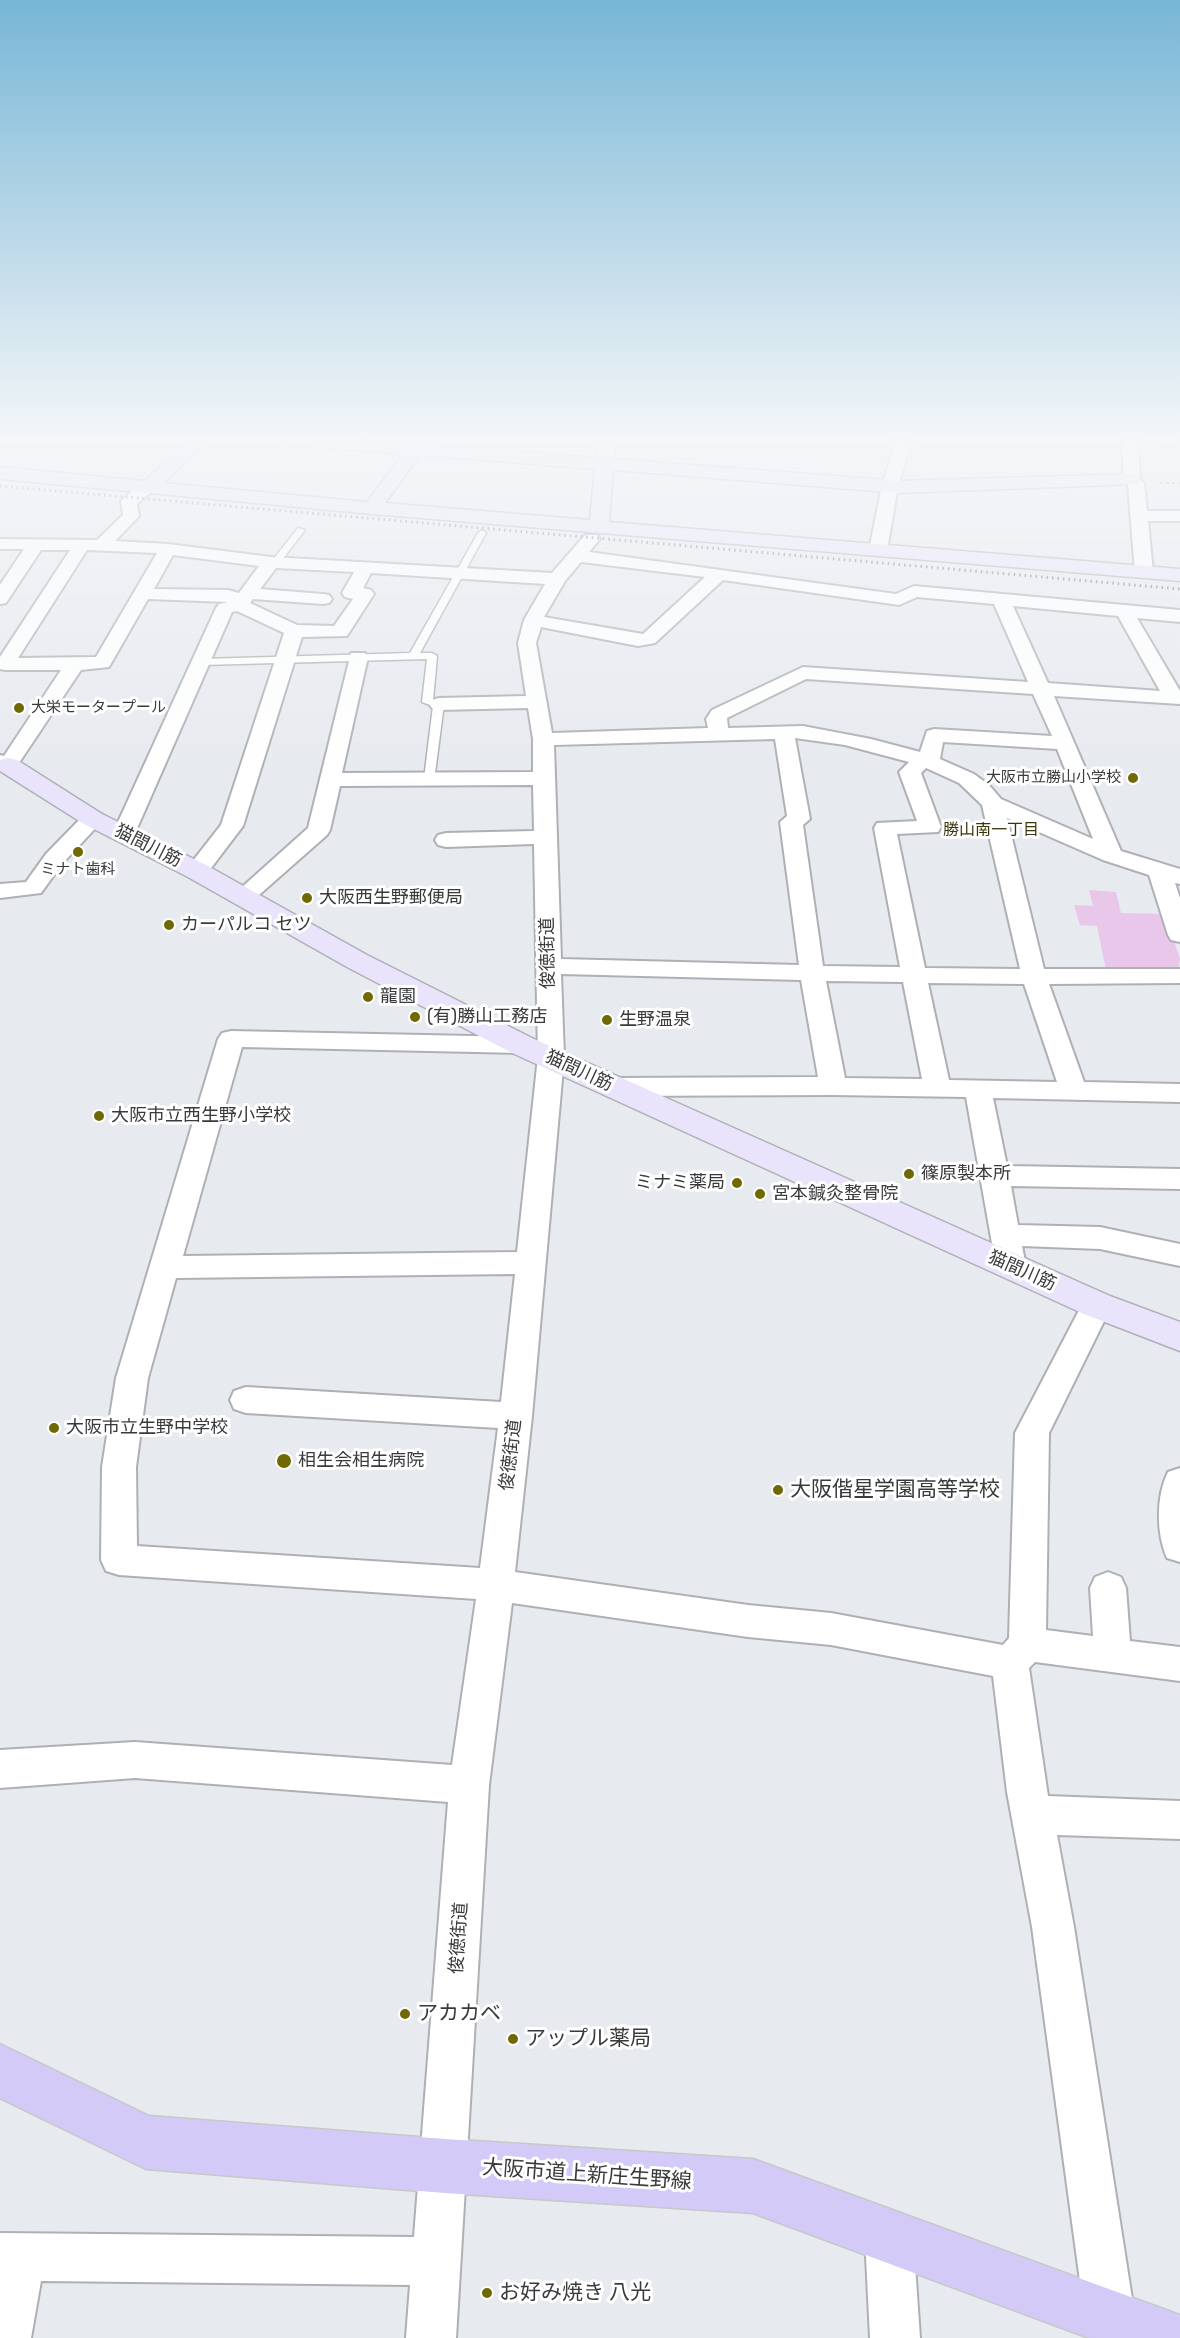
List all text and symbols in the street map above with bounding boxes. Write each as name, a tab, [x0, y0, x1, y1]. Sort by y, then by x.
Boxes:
place label: 大栄モータープール	[31, 699, 166, 717]
marker: 大栄モータープール	[12, 701, 26, 715]
place label: 大阪市立勝山小学校	[986, 769, 1121, 787]
marker: 大阪市立勝山小学校	[1126, 771, 1140, 785]
street label: 猫間川筋	[111, 820, 185, 872]
district label: 勝山南一丁目	[943, 820, 1039, 840]
marker: ミナト歯科	[71, 845, 85, 859]
place label: ミナト歯科	[41, 861, 115, 879]
place label: 大阪西生野郵便局	[319, 887, 463, 909]
marker: 大阪西生野郵便局	[300, 891, 314, 905]
place label: カーパルコ セツ	[181, 914, 311, 936]
street label: 俊徳街道	[537, 917, 559, 989]
marker: カーパルコ セツ	[162, 918, 176, 932]
place label: 龍園	[380, 986, 416, 1008]
marker: 龍園	[361, 990, 375, 1004]
place label: (有)勝山工務店	[427, 1006, 547, 1028]
place label: 生野温泉	[619, 1009, 691, 1031]
marker: (有)勝山工務店	[408, 1010, 422, 1024]
marker: 生野温泉	[600, 1013, 614, 1027]
street label: 猫間川筋	[542, 1046, 616, 1096]
place label: 大阪市立西生野小学校	[111, 1105, 291, 1127]
marker: 大阪市立西生野小学校	[92, 1109, 106, 1123]
place label: 篠原製本所	[921, 1163, 1011, 1185]
marker: 篠原製本所	[902, 1167, 916, 1181]
place label: ミナミ薬局	[635, 1172, 725, 1194]
marker: ミナミ薬局	[730, 1176, 744, 1190]
place label: 宮本鍼灸整骨院	[772, 1183, 898, 1205]
marker: 宮本鍼灸整骨院	[753, 1187, 767, 1201]
street label: 猫間川筋	[985, 1246, 1059, 1296]
place label: 大阪市立生野中学校	[66, 1417, 228, 1439]
street label: 俊徳街道	[496, 1418, 526, 1492]
marker: 大阪市立生野中学校	[47, 1421, 61, 1435]
place label: 相生会相生病院	[298, 1450, 424, 1472]
marker: 相生会相生病院	[275, 1452, 293, 1470]
place label: 大阪偕星学園高等学校	[790, 1477, 1000, 1503]
marker: 大阪偕星学園高等学校	[771, 1483, 785, 1497]
street label: 俊徳街道	[446, 1901, 472, 1975]
place label: アカカベ	[417, 2001, 501, 2027]
marker: アカカベ	[398, 2007, 412, 2021]
place label: アップル薬局	[525, 2026, 651, 2052]
marker: アップル薬局	[506, 2032, 520, 2046]
street label: 大阪市道上新庄生野線	[481, 2155, 693, 2195]
place label: お好み焼き 八光	[499, 2280, 651, 2306]
marker: お好み焼き 八光	[480, 2286, 494, 2300]

